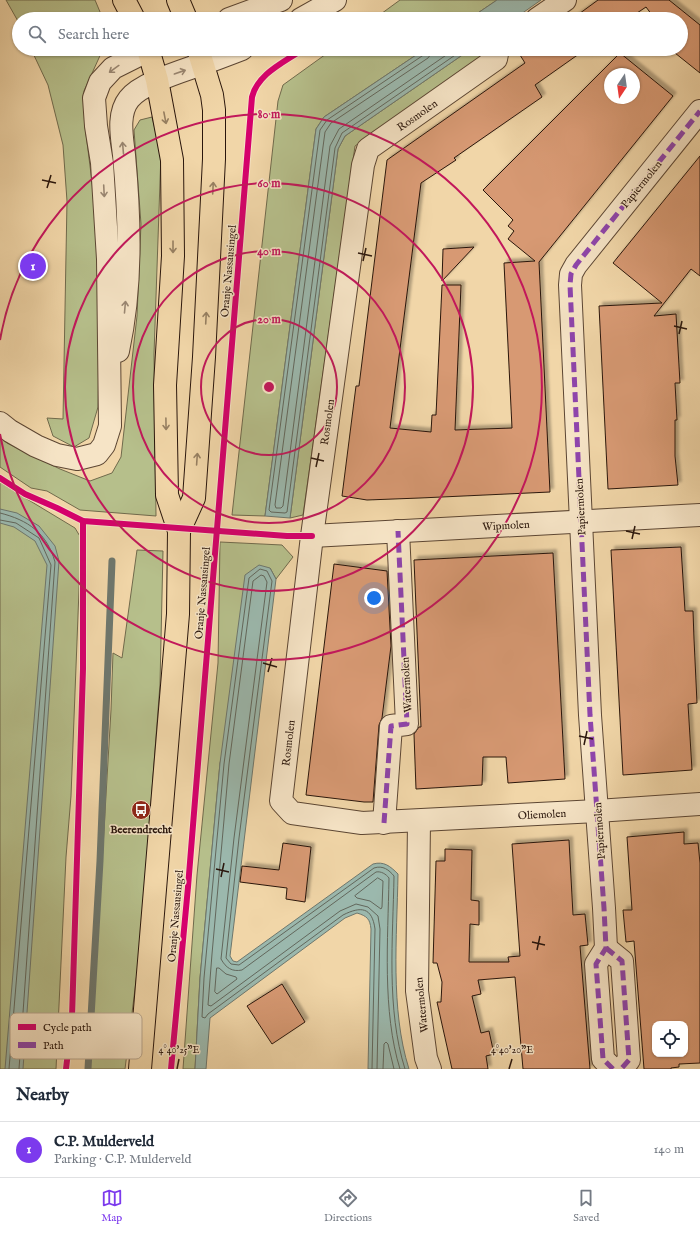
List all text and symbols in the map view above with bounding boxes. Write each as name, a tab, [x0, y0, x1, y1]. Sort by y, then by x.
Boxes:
search box	[12, 12, 688, 56]
icon: search	[26, 23, 48, 45]
text: Search here	[58, 25, 129, 44]
one-way arrow	[109, 65, 120, 73]
one-way arrow	[174, 68, 187, 75]
north arrow	[604, 68, 640, 104]
street label: Rosmolen	[395, 97, 441, 135]
text: 80 m	[258, 107, 281, 122]
one-way arrow	[162, 111, 170, 124]
one-way arrow	[120, 142, 127, 155]
street label: Papiermolen	[618, 158, 665, 211]
text: 60 m	[258, 176, 281, 191]
one-way arrow	[209, 182, 216, 195]
one-way arrow	[100, 184, 107, 197]
street label: Oranje Nassausingel	[218, 224, 240, 318]
one-way arrow	[169, 240, 177, 253]
text: 40 m	[257, 244, 282, 259]
pin: 1	[20, 251, 46, 281]
one-way arrow	[122, 301, 129, 314]
one-way arrow	[202, 312, 210, 325]
text: 20 m	[257, 312, 281, 327]
centre of rings	[262, 380, 276, 394]
street label: Rosmolen	[318, 398, 338, 446]
one-way arrow	[162, 417, 170, 430]
one-way arrow	[193, 453, 200, 466]
street label: Papiermolen	[573, 478, 589, 536]
street label: Wipmolen	[482, 518, 530, 534]
street label: Oranje Nassausingel	[192, 546, 214, 640]
your location	[364, 588, 384, 608]
street label: Watermolen	[399, 657, 415, 713]
street label: Rosmolen	[279, 719, 299, 767]
bus stop icon: Beerendrecht	[130, 799, 152, 821]
street label: Papiermolen	[591, 802, 609, 860]
street label: Oliemolen	[518, 807, 567, 823]
place label: Beerendrecht	[110, 823, 172, 837]
street label: Oranje Nassausingel	[165, 869, 187, 963]
street label: Watermolen	[412, 976, 432, 1033]
legend	[10, 1013, 142, 1059]
text: Cycle path	[43, 1021, 92, 1035]
map controls	[652, 1021, 688, 1057]
button: locate	[652, 1021, 688, 1057]
text: Path	[43, 1039, 64, 1053]
text: 4°40'25"E	[159, 1044, 199, 1057]
text: 4°40'20"E	[491, 1044, 533, 1057]
text: Nearby	[16, 1085, 69, 1106]
text: C.P. Mulderveld	[54, 1132, 154, 1151]
text: 1	[27, 1141, 31, 1158]
text: 140 m	[654, 1141, 684, 1158]
text: Parking · C.P. Mulderveld	[54, 1151, 191, 1168]
tab: Map	[101, 1187, 123, 1225]
tab: Directions	[324, 1187, 372, 1225]
tab: Saved	[573, 1187, 599, 1225]

